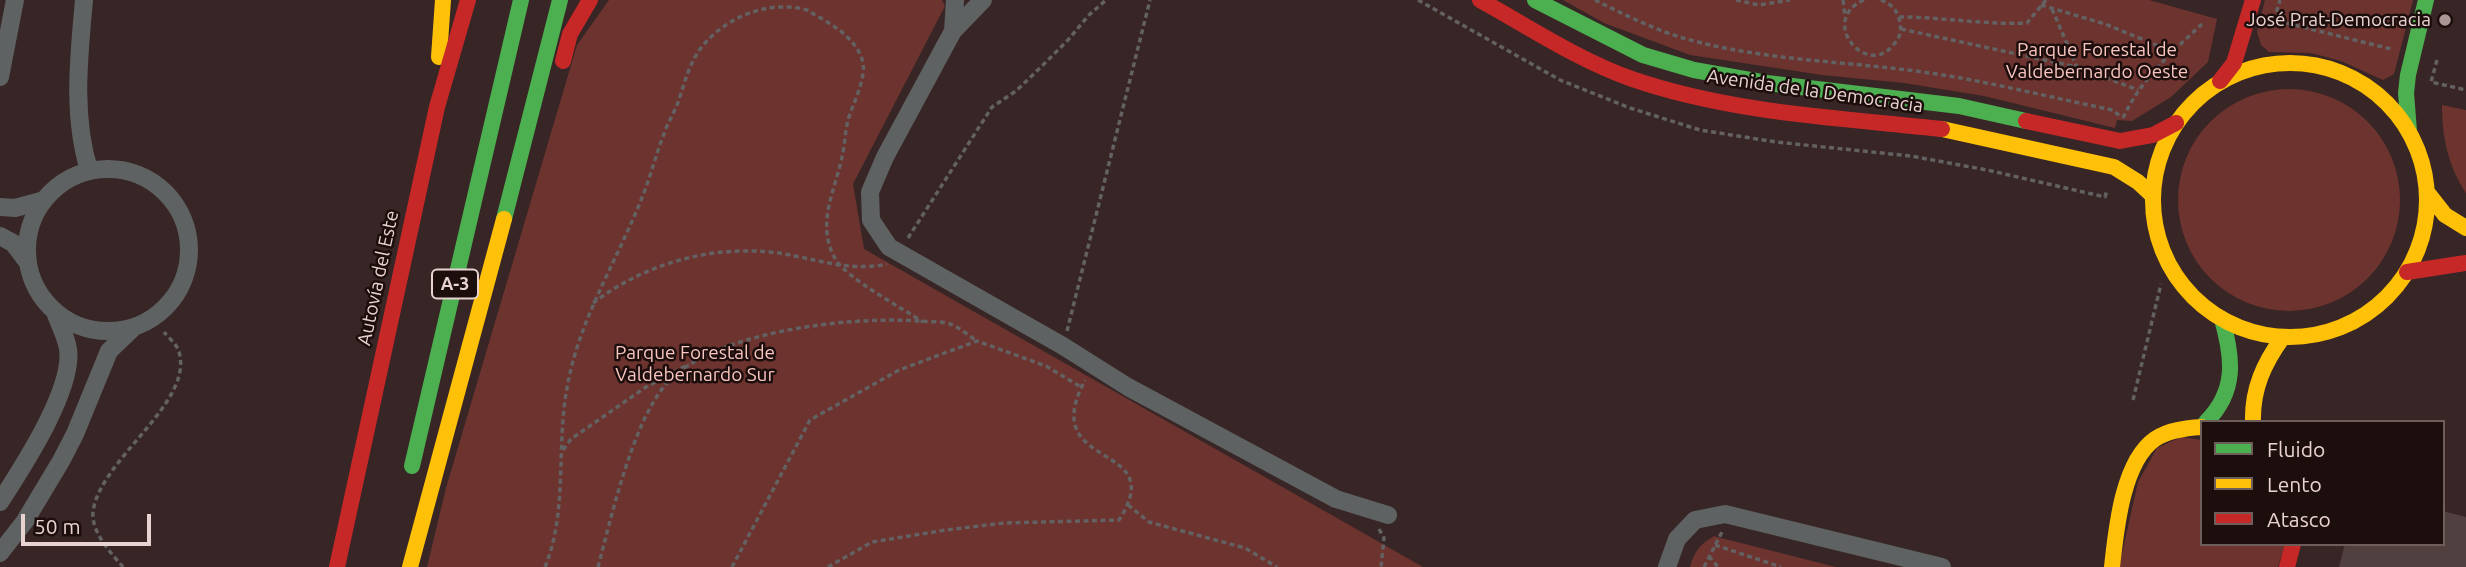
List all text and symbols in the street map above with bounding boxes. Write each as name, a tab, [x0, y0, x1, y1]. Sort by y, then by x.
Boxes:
place label: José Prat-Democracia	[2246, 9, 2431, 31]
marker: José Prat-Democracia	[2437, 12, 2453, 28]
park label: Parque Forestal de Valdebernardo Oeste	[2006, 39, 2188, 83]
street label: Avenida de la Democracia	[1705, 65, 1925, 117]
street label: Autovía del Este	[353, 208, 403, 348]
road number: A-3	[432, 270, 478, 298]
park label: Parque Forestal de Valdebernardo Sur	[615, 342, 775, 386]
legend	[2200, 420, 2445, 546]
text: Fluido	[2267, 437, 2325, 461]
text: Lento	[2267, 472, 2322, 496]
scale bar	[24, 500, 154, 544]
text: Atasco	[2267, 507, 2331, 531]
text: 50 m	[34, 514, 81, 538]

